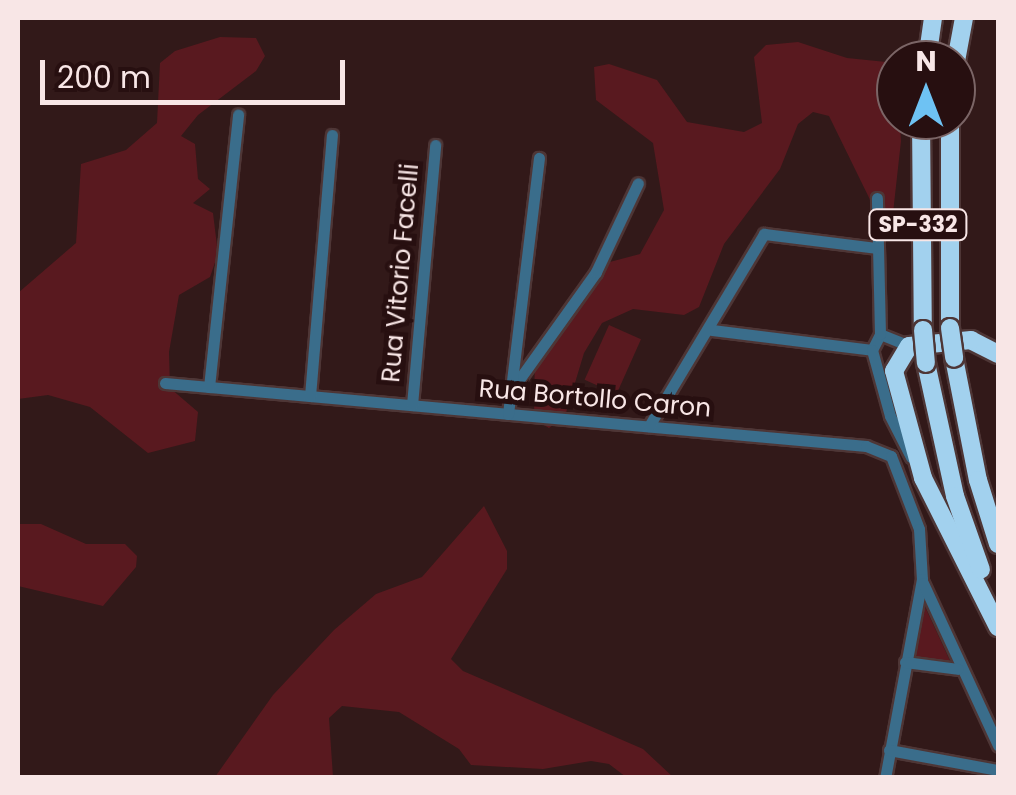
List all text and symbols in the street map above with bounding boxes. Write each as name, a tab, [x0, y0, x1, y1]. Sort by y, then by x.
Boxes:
scale bar	[45, 40, 350, 102]
north arrow	[876, 40, 976, 140]
text: N	[915, 42, 937, 81]
text: 200 m	[57, 56, 151, 99]
street label: Rua Vitorio Facelli	[376, 162, 426, 384]
road number: SP-332	[868, 208, 968, 242]
street label: Rua Bortollo Caron	[478, 374, 712, 424]

